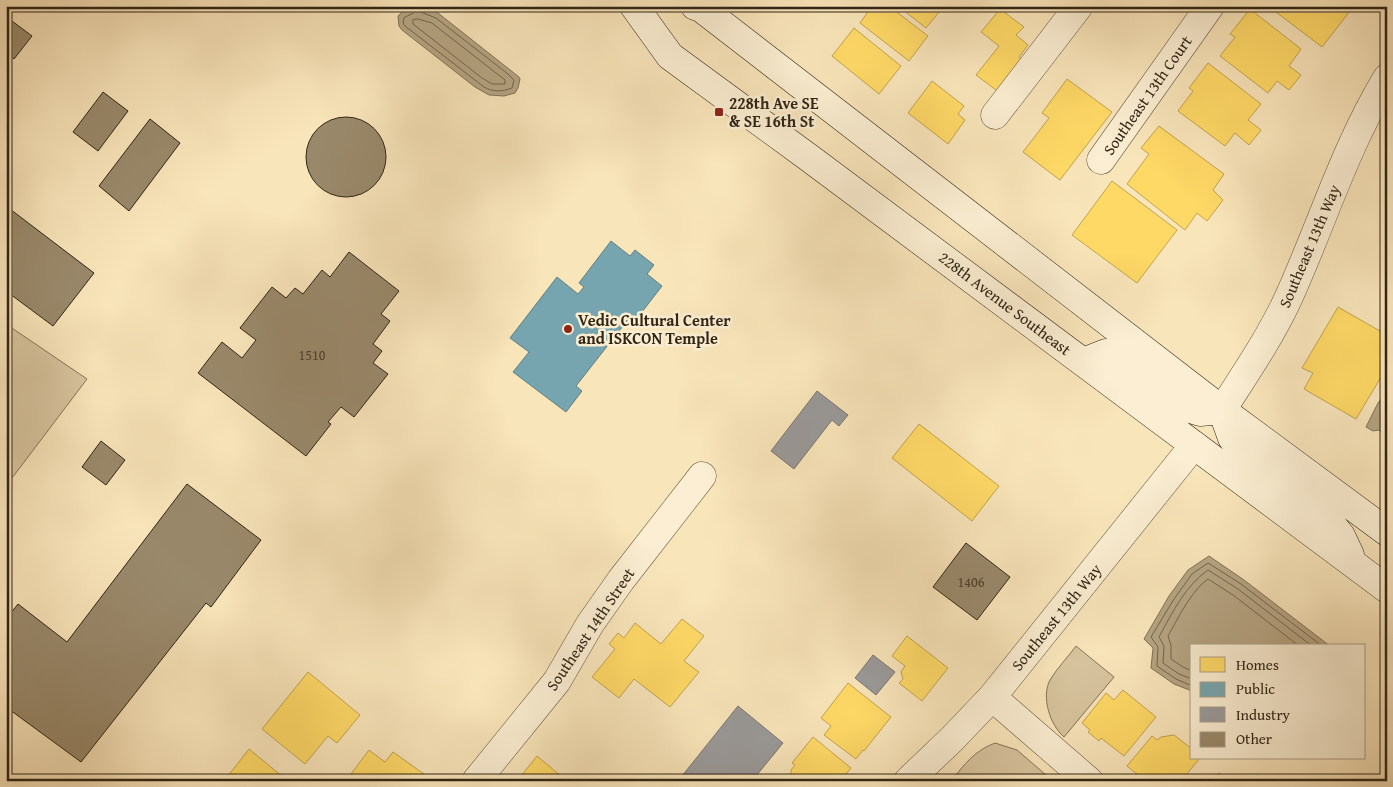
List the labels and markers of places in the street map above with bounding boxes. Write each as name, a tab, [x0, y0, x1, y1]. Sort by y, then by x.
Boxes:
place label: 228th Ave SE & SE 16th St	[729, 91, 819, 133]
marker: 228th Ave SE & SE 16th St	[713, 106, 725, 118]
place label: Vedic Cultural Center and ISKCON Temple	[578, 308, 731, 350]
marker: Vedic Cultural Center and ISKCON Temple	[562, 323, 574, 335]

